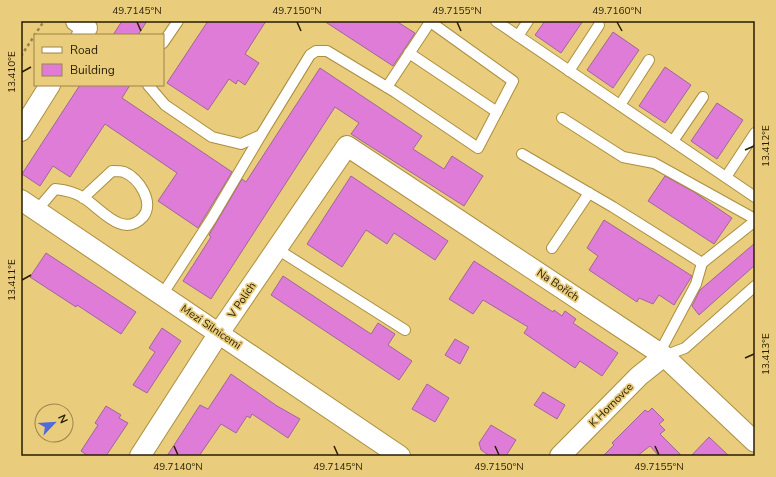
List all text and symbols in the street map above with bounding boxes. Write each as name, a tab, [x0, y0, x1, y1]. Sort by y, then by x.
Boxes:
text: 49.7145°N	[112, 4, 162, 18]
text: 49.7150°N	[272, 4, 322, 18]
text: 49.7155°N	[432, 4, 482, 18]
text: 49.7160°N	[592, 4, 642, 18]
legend	[34, 34, 164, 86]
text: Road	[70, 42, 98, 58]
text: 13.410°E	[5, 51, 19, 93]
text: Building	[70, 62, 115, 78]
text: 13.412°E	[759, 125, 773, 167]
text: 13.411°E	[5, 259, 19, 301]
street label: Na Bořích	[534, 265, 582, 305]
street label: V Polích	[224, 279, 260, 322]
street label: Mezi Silnicemi	[178, 301, 244, 353]
text: 13.413°E	[759, 333, 773, 375]
street label: K Hornovce	[586, 380, 636, 430]
north arrow	[34, 403, 74, 443]
text: N	[54, 412, 71, 426]
text: 49.7140°N	[153, 460, 203, 474]
text: 49.7145°N	[313, 460, 363, 474]
text: 49.7150°N	[474, 460, 524, 474]
text: 49.7155°N	[634, 460, 684, 474]

